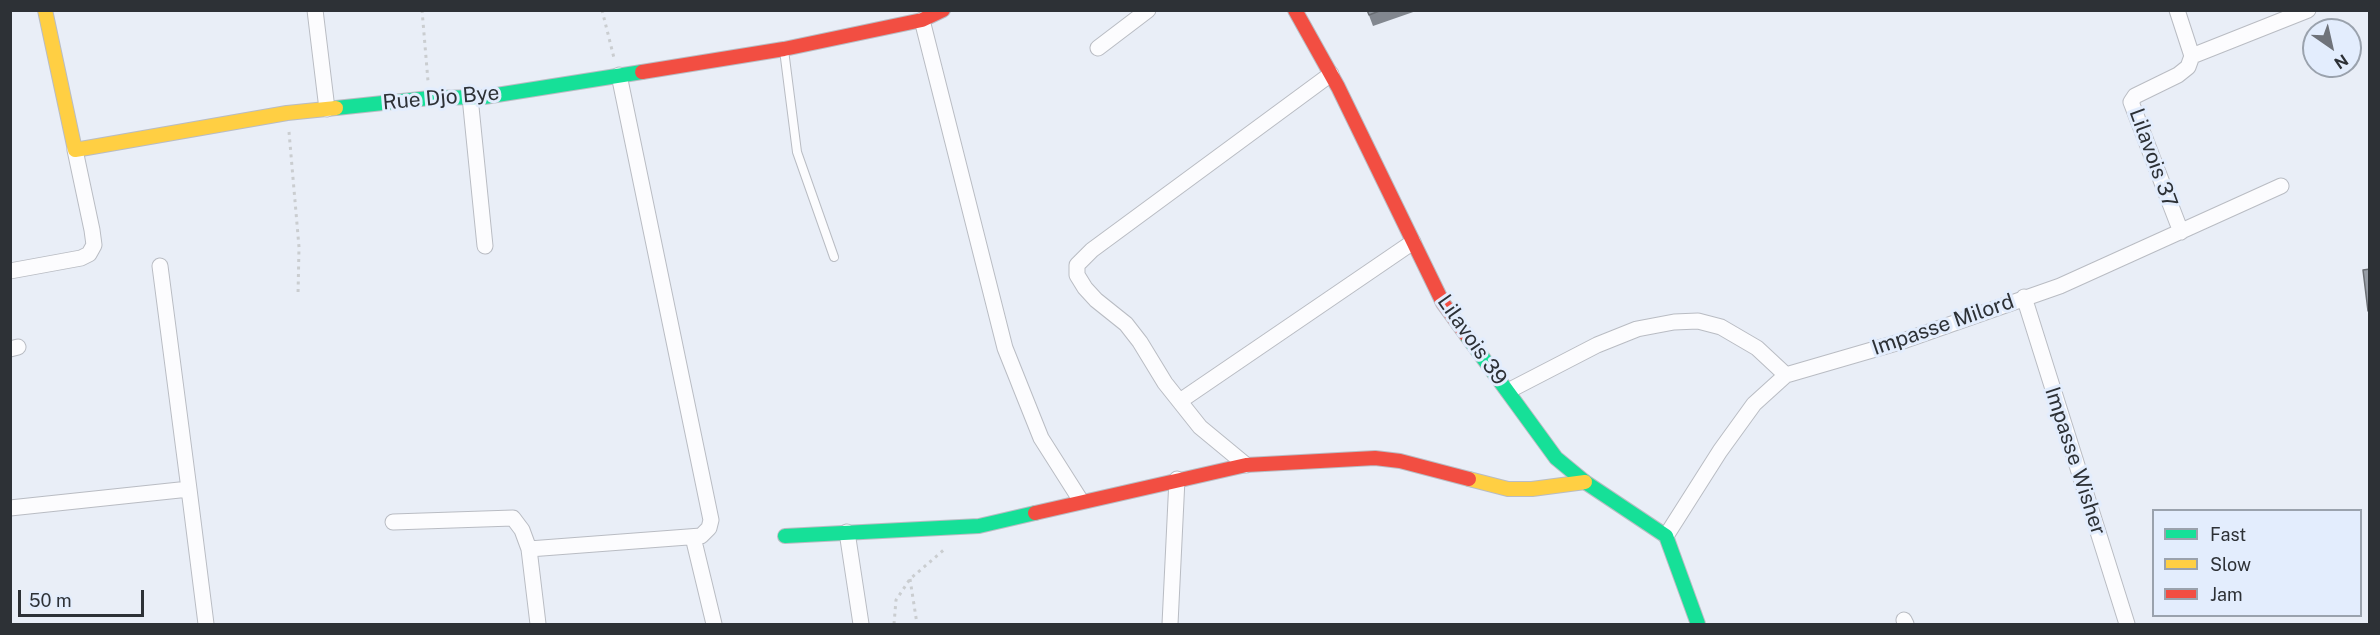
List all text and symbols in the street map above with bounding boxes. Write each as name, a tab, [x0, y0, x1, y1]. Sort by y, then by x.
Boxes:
north arrow	[2302, 18, 2362, 78]
text: N	[2331, 50, 2352, 73]
street label: Rue Djo Bye	[382, 80, 500, 116]
street label: Lilavois 37	[2123, 105, 2183, 211]
street label: Impasse Milord	[1869, 289, 2017, 361]
street label: Lilavois 39	[1432, 290, 1512, 390]
street label: Impasse Wisher	[2039, 384, 2111, 538]
legend	[2152, 509, 2362, 617]
text: Fast	[2210, 524, 2246, 545]
text: Slow	[2210, 554, 2251, 575]
scale bar	[21, 578, 147, 616]
text: Jam	[2210, 584, 2243, 605]
text: 50 m	[29, 590, 72, 611]

